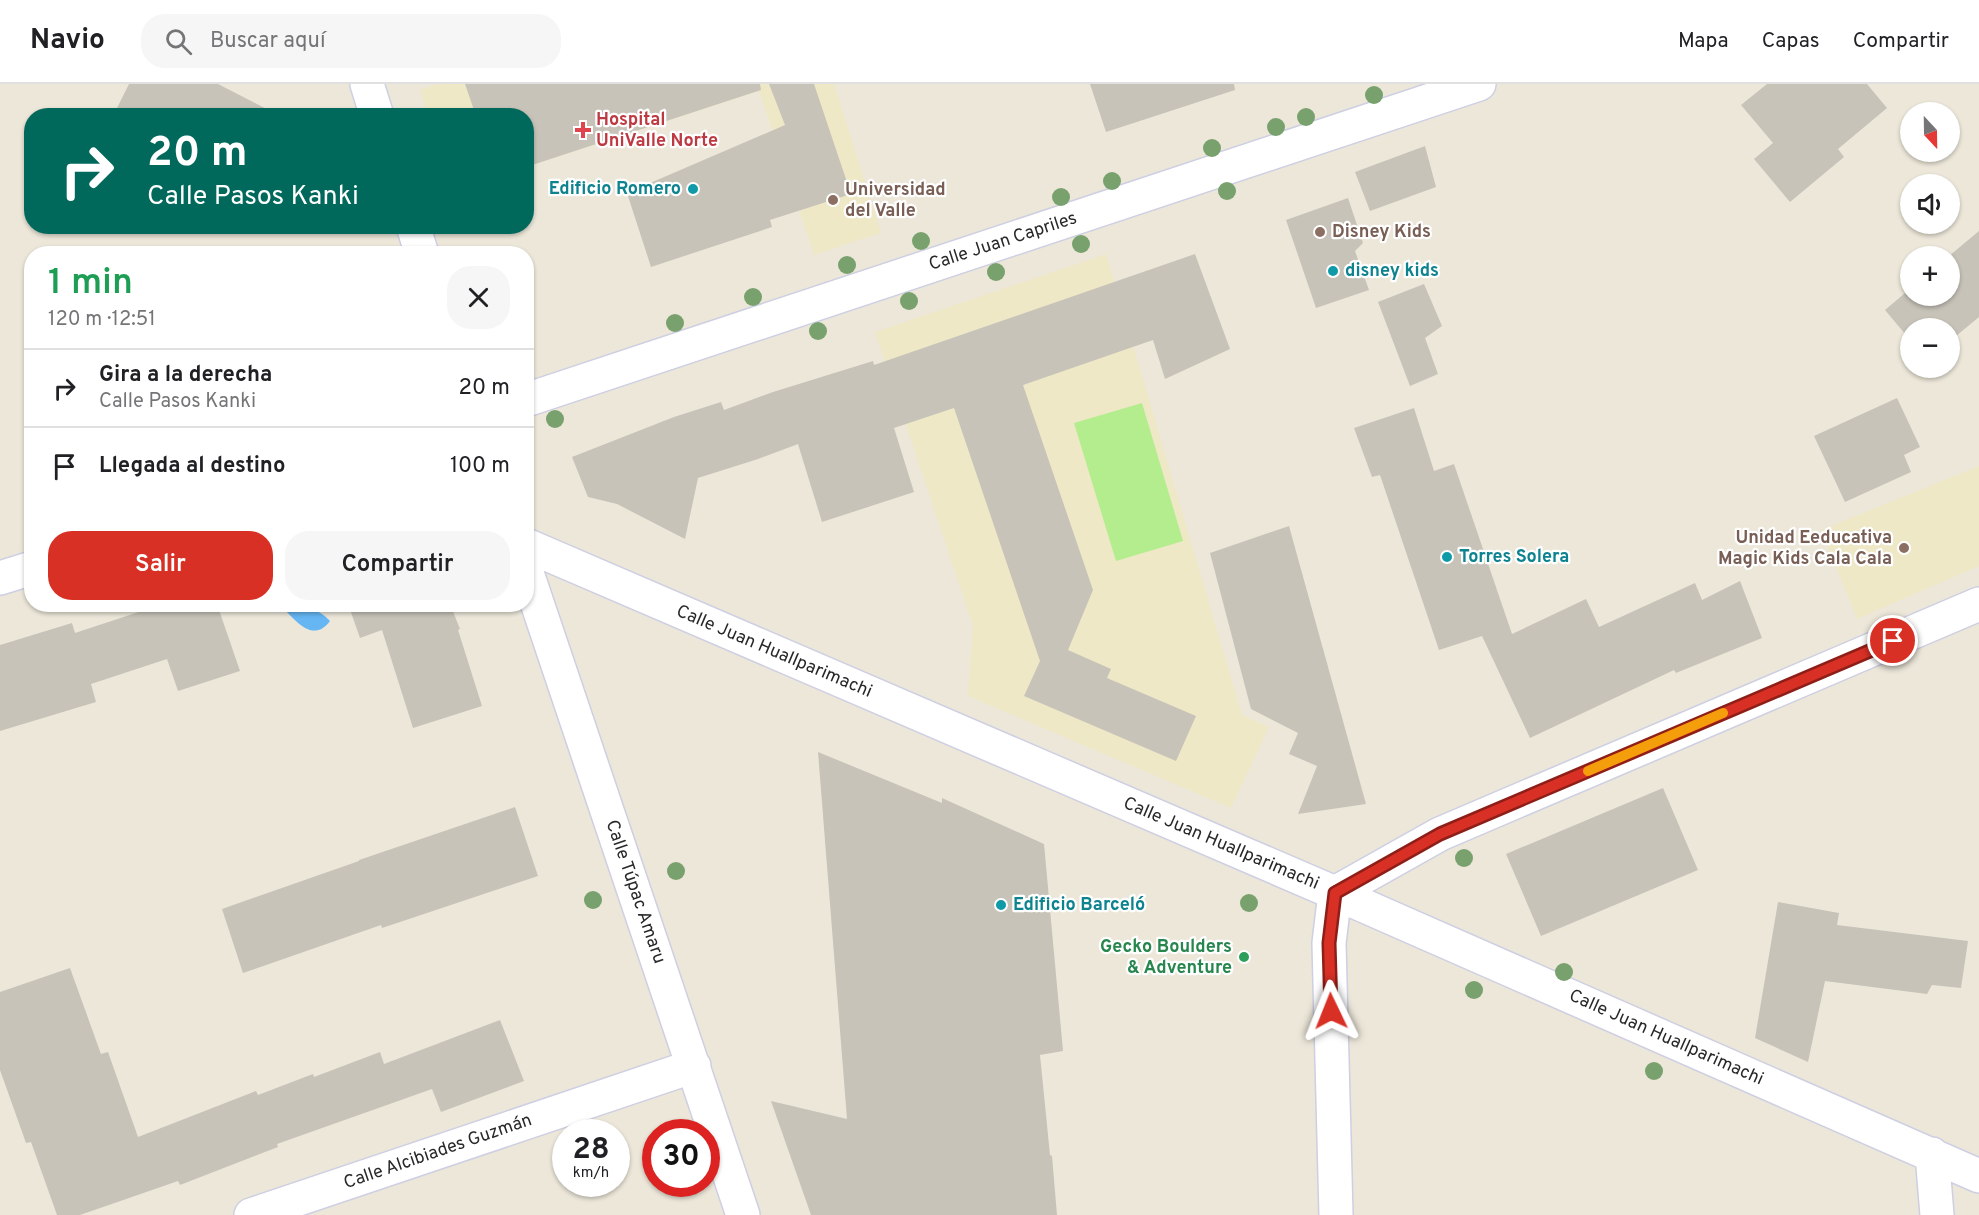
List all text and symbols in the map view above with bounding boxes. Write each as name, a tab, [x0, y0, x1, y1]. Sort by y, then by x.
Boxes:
search box	[141, 14, 561, 68]
text: Navio	[30, 23, 105, 59]
icon: search	[162, 25, 195, 58]
text: Buscar aquí	[210, 28, 325, 55]
text: Mapa	[1678, 28, 1729, 55]
text: Capas	[1762, 28, 1820, 55]
text: Compartir	[1853, 28, 1949, 55]
north arrow	[1900, 102, 1960, 162]
map controls	[1900, 102, 1960, 378]
place label: Hospital UniValle Norte	[596, 109, 718, 153]
marker: Hospital UniValle Norte	[574, 121, 592, 139]
text: 20 m	[147, 128, 248, 181]
icon: right	[48, 132, 126, 210]
button: sound	[1900, 174, 1960, 234]
place label: Edificio Romero	[549, 178, 681, 201]
place label: Universidad del Valle	[845, 179, 946, 223]
text: Calle Pasos Kanki	[147, 180, 359, 214]
marker: Edificio Romero	[686, 182, 700, 196]
marker: Universidad del Valle	[826, 193, 840, 207]
street label: Calle Juan Capriles	[926, 207, 1080, 277]
place label: Disney Kids	[1332, 221, 1431, 244]
marker: Disney Kids	[1313, 225, 1327, 239]
button: +	[1900, 246, 1960, 306]
place label: disney kids	[1345, 260, 1439, 283]
text: 1 min	[48, 261, 133, 307]
marker: disney kids	[1326, 264, 1340, 278]
button: close	[447, 266, 510, 329]
text: 120 m · 12:51	[48, 307, 156, 333]
button: −	[1900, 318, 1960, 378]
text: Gira a la derecha	[99, 362, 272, 389]
icon: right	[48, 372, 81, 405]
text: 20 m	[459, 375, 510, 402]
text: Calle Pasos Kanki	[99, 389, 256, 415]
icon: arrive	[48, 450, 81, 483]
text: Llegada al destino	[99, 453, 285, 480]
text: 100 m	[450, 453, 510, 480]
place label: Unidad Eeducativa Magic Kids Cala Cala	[1718, 527, 1892, 571]
button: Salir	[48, 531, 273, 600]
button: Compartir	[285, 531, 510, 600]
marker: Unidad Eeducativa Magic Kids Cala Cala	[1897, 541, 1911, 555]
place label: Torres Solera	[1459, 546, 1569, 569]
marker: Torres Solera	[1440, 550, 1454, 564]
street label: Calle Juan Huallparimachi	[673, 600, 875, 704]
pin	[1867, 615, 1918, 666]
icon: arrive	[1876, 624, 1909, 657]
street label: Calle Juan Huallparimachi	[1120, 792, 1322, 896]
street label: Calle Túpac Amaru	[600, 817, 670, 967]
place label: Edificio Barceló	[1013, 894, 1145, 917]
marker: Edificio Barceló	[994, 898, 1008, 912]
place label: Gecko Boulders & Adventure	[1100, 936, 1232, 980]
marker: Gecko Boulders & Adventure	[1237, 950, 1251, 964]
position arrow	[1299, 979, 1363, 1043]
street label: Calle Juan Huallparimachi	[1565, 985, 1767, 1091]
street label: Calle Alcibiades Guzmán	[341, 1109, 535, 1195]
speed limit sign: 30	[642, 1119, 720, 1197]
text: 28	[572, 1132, 610, 1169]
text: km/h	[573, 1164, 609, 1183]

